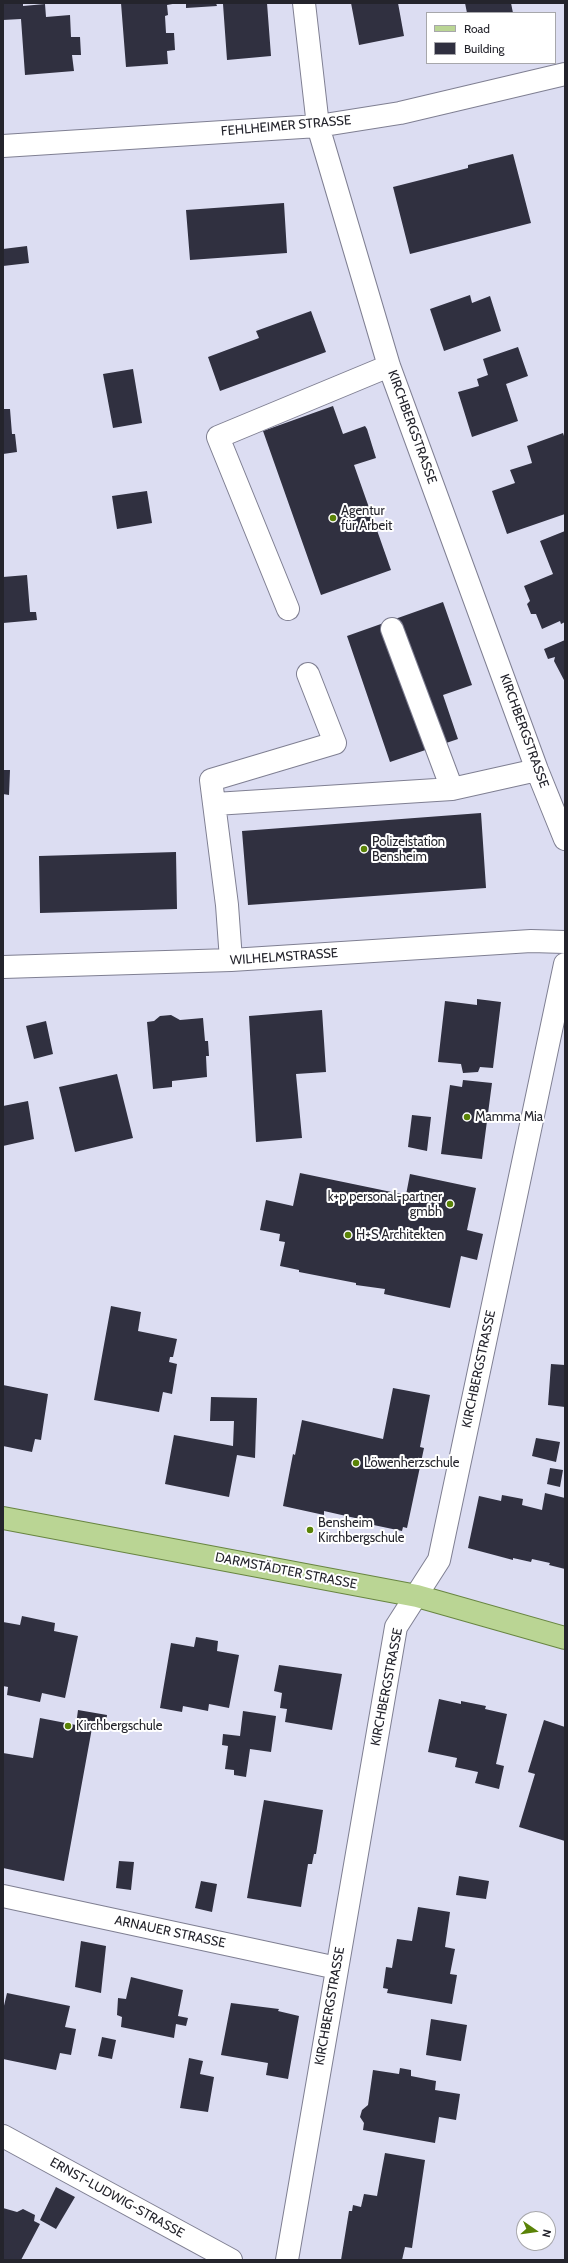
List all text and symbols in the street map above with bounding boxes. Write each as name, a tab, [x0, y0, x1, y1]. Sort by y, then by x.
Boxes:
legend	[426, 12, 556, 64]
text: Road	[464, 21, 490, 36]
text: Building	[464, 41, 505, 56]
street label: FEHLHEIMER STRASSE	[220, 113, 352, 139]
street label: KIRCHBERGSTRASSE	[384, 368, 440, 486]
place label: Agentur für Arbeit	[341, 503, 392, 534]
marker: Agentur für Arbeit	[328, 513, 338, 523]
street label: KIRCHBERGSTRASSE	[496, 672, 552, 790]
place label: Polizeistation Bensheim	[372, 834, 445, 865]
marker: Polizeistation Bensheim	[359, 844, 369, 854]
street label: WILHELMSTRASSE	[229, 945, 339, 969]
place label: Mamma Mia	[475, 1109, 543, 1125]
marker: Mamma Mia	[462, 1112, 472, 1122]
place label: k+p personal-partner gmbh	[328, 1189, 442, 1220]
marker: k+p personal-partner gmbh	[445, 1199, 455, 1209]
place label: H+S Architekten	[356, 1227, 444, 1243]
marker: H+S Architekten	[343, 1230, 353, 1240]
street label: KIRCHBERGSTRASSE	[459, 1309, 499, 1429]
place label: Löwenherzschule	[364, 1455, 459, 1471]
marker: Löwenherzschule	[351, 1458, 361, 1468]
place label: Bensheim Kirchbergschule	[318, 1515, 404, 1546]
marker: Bensheim Kirchbergschule	[305, 1525, 315, 1535]
street label: DARMSTÄDTER STRASSE	[214, 1550, 358, 1592]
street label: KIRCHBERGSTRASSE	[368, 1627, 406, 1747]
place label: Kirchbergschule	[76, 1718, 162, 1734]
marker: Kirchbergschule	[63, 1721, 73, 1731]
street label: ARNAUER STRASSE	[113, 1913, 227, 1951]
street label: KIRCHBERGSTRASSE	[312, 1946, 348, 2066]
street label: ERNST-LUDWIG-STRASSE	[47, 2155, 187, 2241]
north arrow	[516, 2211, 556, 2251]
text: N	[539, 2228, 554, 2239]

